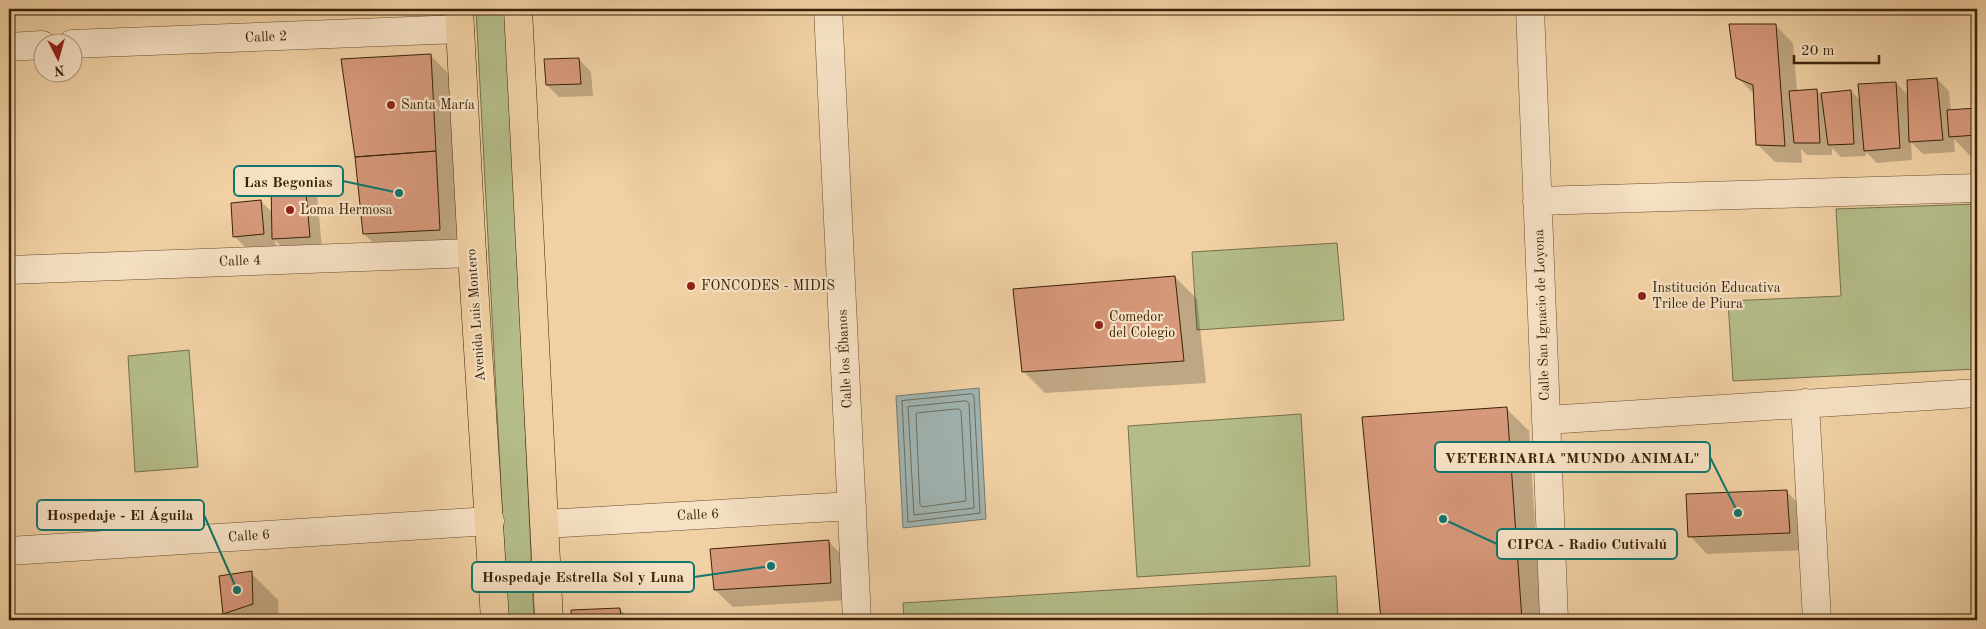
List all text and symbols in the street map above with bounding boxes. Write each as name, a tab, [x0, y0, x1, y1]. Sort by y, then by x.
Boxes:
street label: Calle 2	[245, 29, 287, 45]
north arrow	[32, 32, 82, 82]
scale bar	[1794, 32, 1878, 64]
text: 20 m	[1801, 44, 1835, 59]
text: N	[53, 62, 65, 77]
place label: Santa María	[401, 98, 475, 112]
marker: Santa María	[385, 99, 397, 111]
callout: Las Begonias	[234, 166, 343, 196]
text: Las Begonias	[244, 176, 332, 191]
place label: Loma Hermosa	[300, 203, 393, 217]
marker: Loma Hermosa	[284, 204, 296, 216]
street label: Calle San Ignacio de Loyona	[1532, 229, 1552, 401]
street label: Avenida Luis Montero	[464, 248, 488, 382]
street label: Calle 4	[219, 253, 261, 269]
place label: FONCODES - MIDIS	[701, 279, 835, 293]
marker: FONCODES - MIDIS	[685, 280, 697, 292]
place label: Institución Educativa Trilce de Piura	[1652, 281, 1781, 311]
marker: Institución Educativa Trilce de Piura	[1636, 290, 1648, 302]
street label: Calle los Ébanos	[832, 309, 855, 409]
place label: Comedor del Colegio	[1109, 310, 1175, 340]
marker: Comedor del Colegio	[1093, 319, 1105, 331]
callout: VETERINARIA "MUNDO ANIMAL"	[1435, 442, 1710, 472]
text: VETERINARIA "MUNDO ANIMAL"	[1445, 452, 1699, 467]
callout: Hospedaje - El Águila	[37, 500, 204, 530]
text: Hospedaje - El Águila	[47, 506, 194, 524]
street label: Calle 6	[676, 507, 720, 523]
street label: Calle 6	[227, 528, 271, 544]
callout: CIPCA - Radio Cutivalú	[1497, 529, 1677, 559]
text: CIPCA - Radio Cutivalú	[1507, 538, 1667, 553]
callout: Hospedaje Estrella Sol y Luna	[472, 562, 694, 592]
text: Hospedaje Estrella Sol y Luna	[482, 571, 685, 586]

